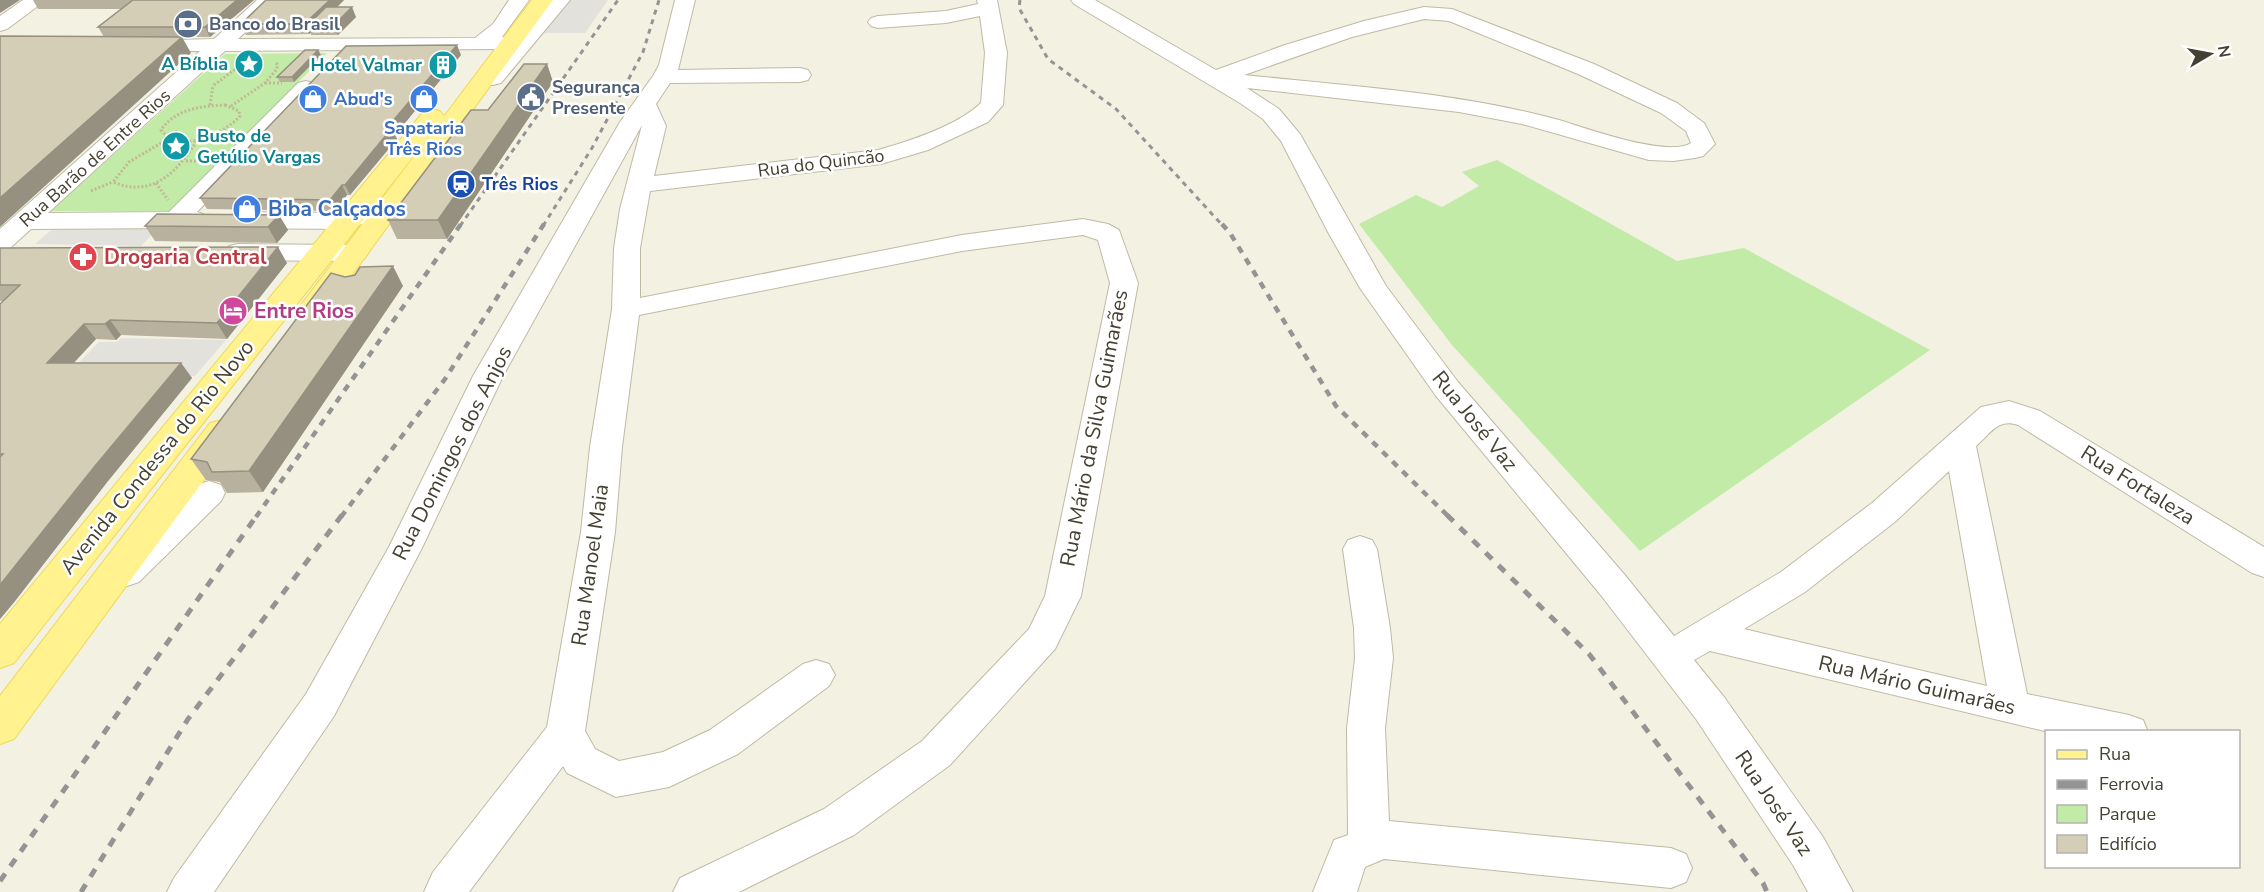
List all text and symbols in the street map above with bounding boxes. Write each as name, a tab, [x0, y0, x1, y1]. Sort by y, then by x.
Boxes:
bank icon: Banco do Brasil	[172, 8, 204, 40]
place label: Banco do Brasil	[209, 12, 340, 36]
north arrow	[2180, 24, 2240, 84]
text: N	[2212, 44, 2236, 59]
place icon: A Bíblia	[233, 48, 265, 80]
building icon: Hotel Valmar	[427, 49, 459, 81]
place label: A Bíblia	[161, 52, 228, 76]
place label: Hotel Valmar	[311, 53, 422, 77]
place label: Segurança Presente	[552, 75, 640, 120]
public building icon: Segurança Presente	[515, 81, 547, 113]
shop icon: Abud's	[297, 83, 329, 115]
shop icon: Sapataria Três Rios	[408, 83, 440, 115]
street label: Rua Barão de Entre Rios	[14, 84, 176, 232]
place label: Abud's	[334, 87, 393, 111]
place label: Sapataria Três Rios	[384, 116, 464, 161]
place label: Busto de Getúlio Vargas	[197, 124, 321, 169]
place icon: Busto de Getúlio Vargas	[160, 130, 192, 162]
street label: Rua do Quincão	[756, 143, 886, 183]
station icon: Três Rios	[445, 168, 477, 200]
place label: Três Rios	[482, 172, 558, 196]
shop icon: Biba Calçados	[231, 193, 263, 225]
place label: Biba Calçados	[268, 195, 406, 223]
pharmacy icon: Drogaria Central	[67, 241, 99, 273]
place label: Drogaria Central	[104, 243, 267, 271]
street label: Rua Mário da Silva Guimarães	[1053, 287, 1135, 569]
hotel icon: Entre Rios	[217, 295, 249, 327]
place label: Entre Rios	[254, 297, 354, 325]
street label: Avenida Condessa do Rio Novo	[54, 334, 260, 580]
street label: Rua Domingos dos Anjos	[386, 341, 518, 565]
street label: Rua José Vaz	[1426, 365, 1524, 477]
street label: Rua Fortaleza	[2076, 439, 2200, 531]
street label: Rua Manoel Maia	[565, 482, 615, 648]
street label: Rua Mário Guimarães	[1816, 649, 2018, 721]
legend	[2045, 730, 2240, 868]
text: Rua	[2099, 742, 2131, 766]
street label: Rua José Vaz	[1728, 745, 1820, 861]
text: Ferrovia	[2099, 772, 2164, 796]
text: Parque	[2099, 802, 2156, 826]
text: Edifício	[2099, 832, 2157, 856]

